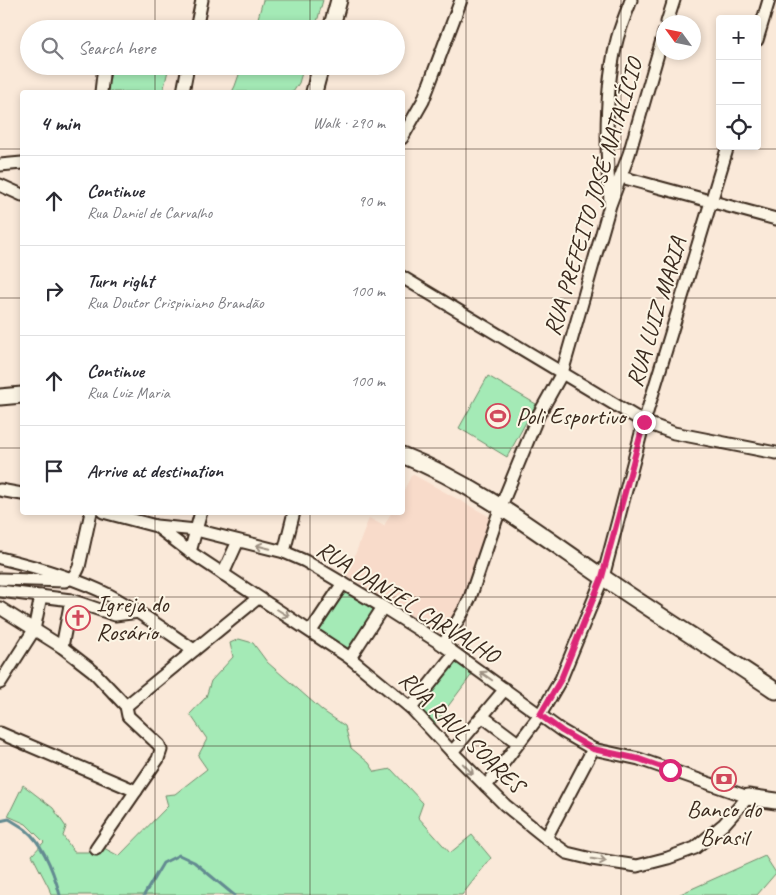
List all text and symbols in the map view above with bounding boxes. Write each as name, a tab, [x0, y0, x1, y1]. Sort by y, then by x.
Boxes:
north arrow	[656, 15, 701, 60]
map controls	[716, 15, 761, 150]
button: +	[716, 15, 761, 60]
search box	[20, 20, 405, 75]
icon: search	[38, 34, 66, 62]
text: Search here	[78, 36, 155, 60]
street label: RUA PREFEITO JOSÉ NATALÍCIO	[537, 53, 650, 339]
button: −	[716, 60, 761, 105]
button: locate	[716, 105, 761, 150]
text: 4 min	[40, 110, 80, 136]
text: Walk · 290 m	[313, 113, 385, 133]
text: Continue	[87, 179, 144, 203]
icon: ahead	[40, 187, 68, 215]
text: 90 m	[358, 191, 385, 211]
text: Rua Daniel de Carvalho	[87, 203, 212, 223]
street label: RUA LUIZ MARIA	[619, 233, 693, 390]
text: Turn right	[87, 269, 154, 293]
icon: right	[40, 277, 68, 305]
text: 100 m	[351, 281, 385, 301]
text: Rua Doutor Crispiniano Brandão	[87, 293, 264, 313]
text: Continue	[87, 359, 144, 383]
icon: ahead	[40, 367, 68, 395]
text: 100 m	[351, 371, 385, 391]
text: Rua Luiz Maria	[87, 383, 170, 403]
place label: Poli Esportivo	[516, 401, 628, 431]
sports icon: Poli Esportivo	[485, 403, 511, 429]
route end	[633, 411, 656, 434]
icon: arrive	[40, 457, 68, 485]
text: Arrive at destination	[87, 459, 223, 483]
street label: RUA DANIEL CARVALHO	[311, 534, 507, 671]
one-way arrow	[255, 542, 271, 551]
place label: Igreja do Rosário	[96, 589, 170, 647]
church icon: Igreja do Rosário	[65, 605, 91, 631]
one-way arrow	[275, 609, 289, 619]
street label: RUA RAUL SOARES	[393, 665, 534, 802]
one-way arrow	[480, 671, 494, 681]
route start	[659, 759, 682, 782]
one-way arrow	[462, 763, 475, 775]
bank icon: Banco do Brasil	[711, 766, 737, 792]
place label: Banco do Brasil	[687, 794, 763, 852]
one-way arrow	[591, 856, 607, 866]

